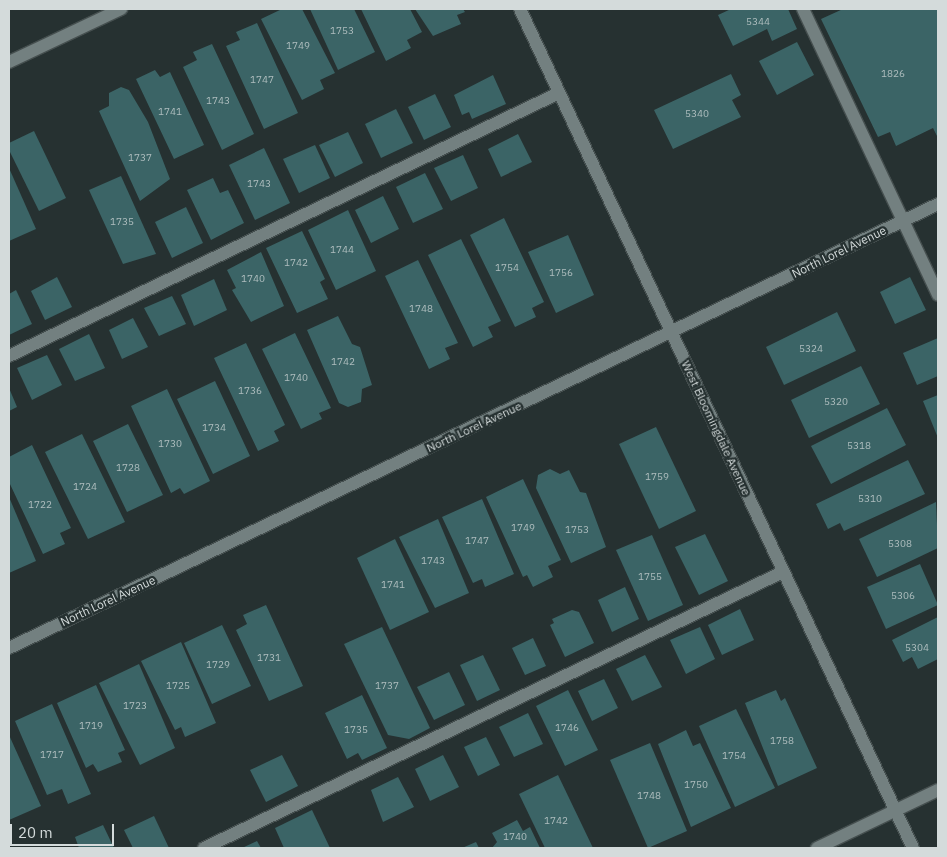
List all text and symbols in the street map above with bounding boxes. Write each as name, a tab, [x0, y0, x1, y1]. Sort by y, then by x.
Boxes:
house number: 5344	[746, 16, 770, 28]
house number: 1753	[330, 25, 354, 37]
house number: 1749	[286, 40, 310, 52]
house number: 1826	[881, 68, 905, 80]
house number: 1747	[250, 74, 274, 86]
house number: 1743	[206, 95, 230, 107]
house number: 1741	[158, 106, 182, 118]
house number: 5340	[685, 108, 709, 120]
house number: 1737	[128, 152, 152, 164]
house number: 1743	[247, 178, 271, 190]
house number: 1735	[110, 216, 134, 228]
street label: North Lorel Avenue	[789, 223, 889, 281]
house number: 1744	[330, 244, 354, 256]
house number: 1742	[284, 257, 308, 269]
house number: 1754	[495, 262, 519, 274]
house number: 1756	[549, 267, 573, 279]
house number: 1740	[241, 273, 265, 285]
house number: 1748	[409, 303, 433, 315]
house number: 5324	[799, 343, 823, 355]
house number: 1742	[331, 356, 355, 368]
street label: West Bloomingdale Avenue	[678, 358, 754, 498]
house number: 1740	[284, 372, 308, 384]
house number: 1736	[238, 385, 262, 397]
house number: 5320	[824, 396, 848, 408]
street label: North Lorel Avenue	[424, 399, 524, 455]
house number: 1734	[202, 422, 226, 434]
house number: 1730	[158, 438, 182, 450]
house number: 5318	[847, 440, 871, 452]
house number: 1728	[116, 462, 140, 474]
house number: 1759	[645, 471, 669, 483]
house number: 1724	[73, 481, 97, 493]
house number: 5310	[858, 493, 882, 505]
house number: 1722	[28, 499, 52, 511]
house number: 1749	[511, 522, 535, 534]
house number: 1753	[565, 524, 589, 536]
house number: 1747	[465, 535, 489, 547]
house number: 5308	[888, 538, 912, 550]
house number: 1743	[421, 555, 445, 567]
house number: 1755	[638, 571, 662, 583]
street label: North Lorel Avenue	[58, 573, 158, 629]
house number: 1741	[381, 579, 405, 591]
house number: 5306	[891, 590, 915, 602]
house number: 5304	[905, 642, 929, 654]
house number: 1731	[257, 652, 281, 664]
house number: 1729	[206, 659, 230, 671]
house number: 1725	[166, 680, 190, 692]
house number: 1737	[375, 680, 399, 692]
house number: 1723	[123, 700, 147, 712]
house number: 1719	[79, 720, 103, 732]
house number: 1746	[555, 722, 579, 734]
house number: 1735	[344, 724, 368, 736]
house number: 1758	[770, 735, 794, 747]
house number: 1717	[40, 749, 64, 761]
house number: 1754	[722, 750, 746, 762]
house number: 1750	[684, 779, 708, 791]
house number: 1748	[637, 790, 661, 802]
scale bar	[12, 814, 116, 846]
house number: 1742	[544, 815, 568, 827]
text: 20 m	[18, 823, 53, 842]
house number: 1740	[503, 831, 527, 843]

